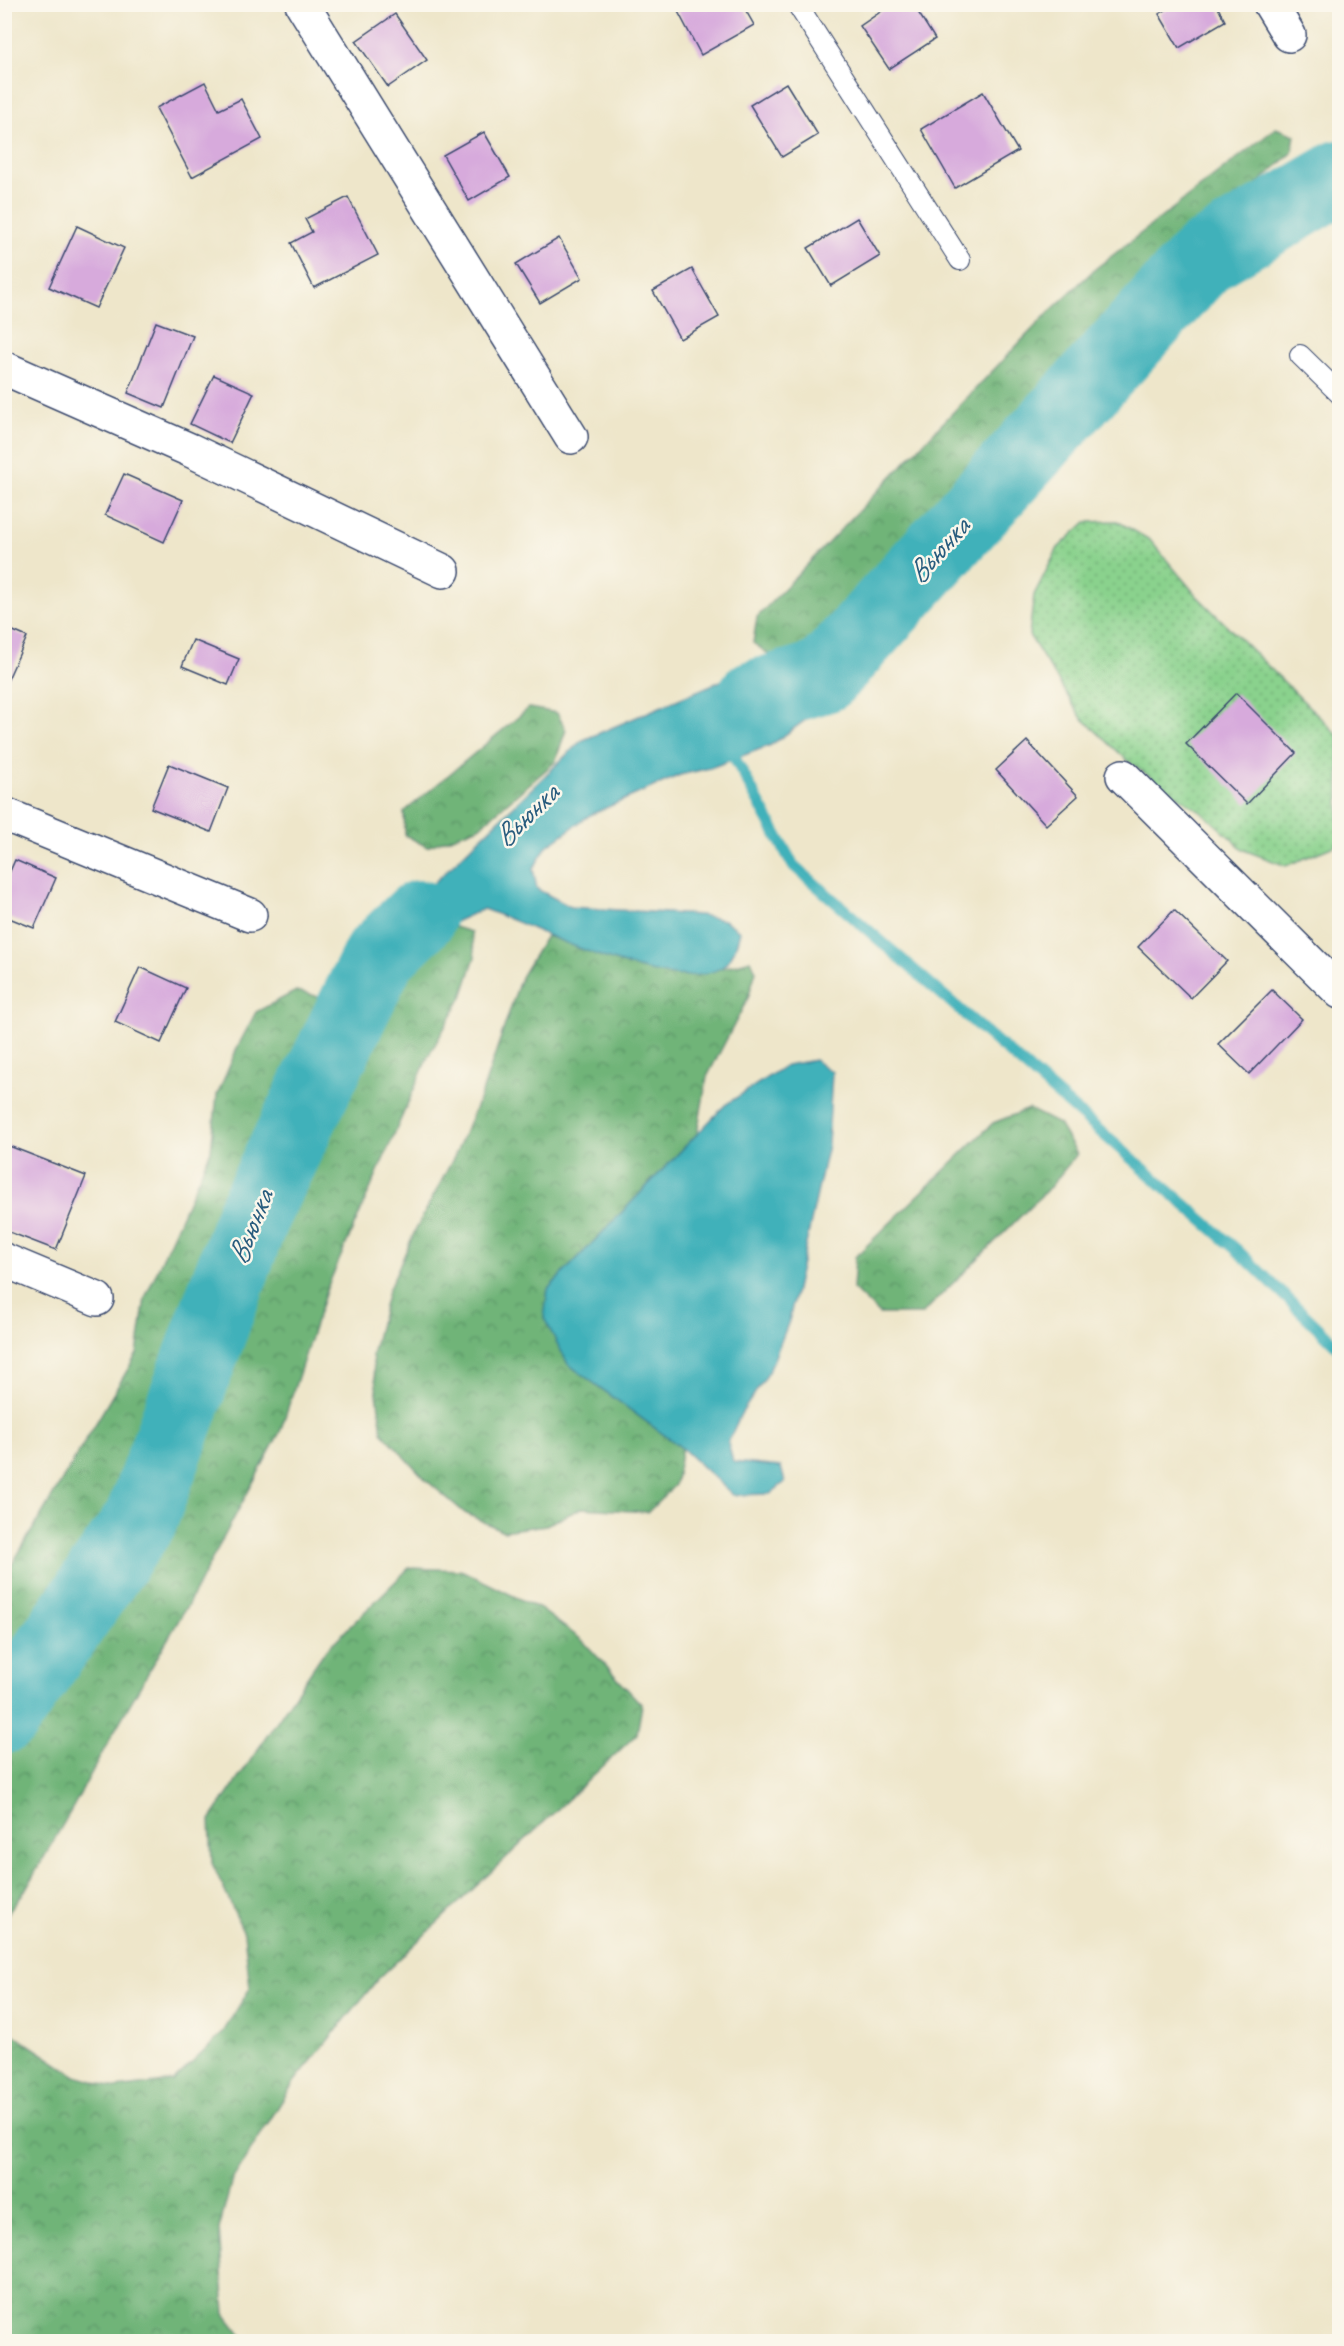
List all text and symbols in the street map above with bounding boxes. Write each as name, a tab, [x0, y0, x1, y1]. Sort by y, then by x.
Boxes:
water label: Вьюнка	[898, 507, 980, 591]
water label: Вьюнка	[485, 773, 569, 855]
water label: Вьюнка	[218, 1182, 283, 1269]

